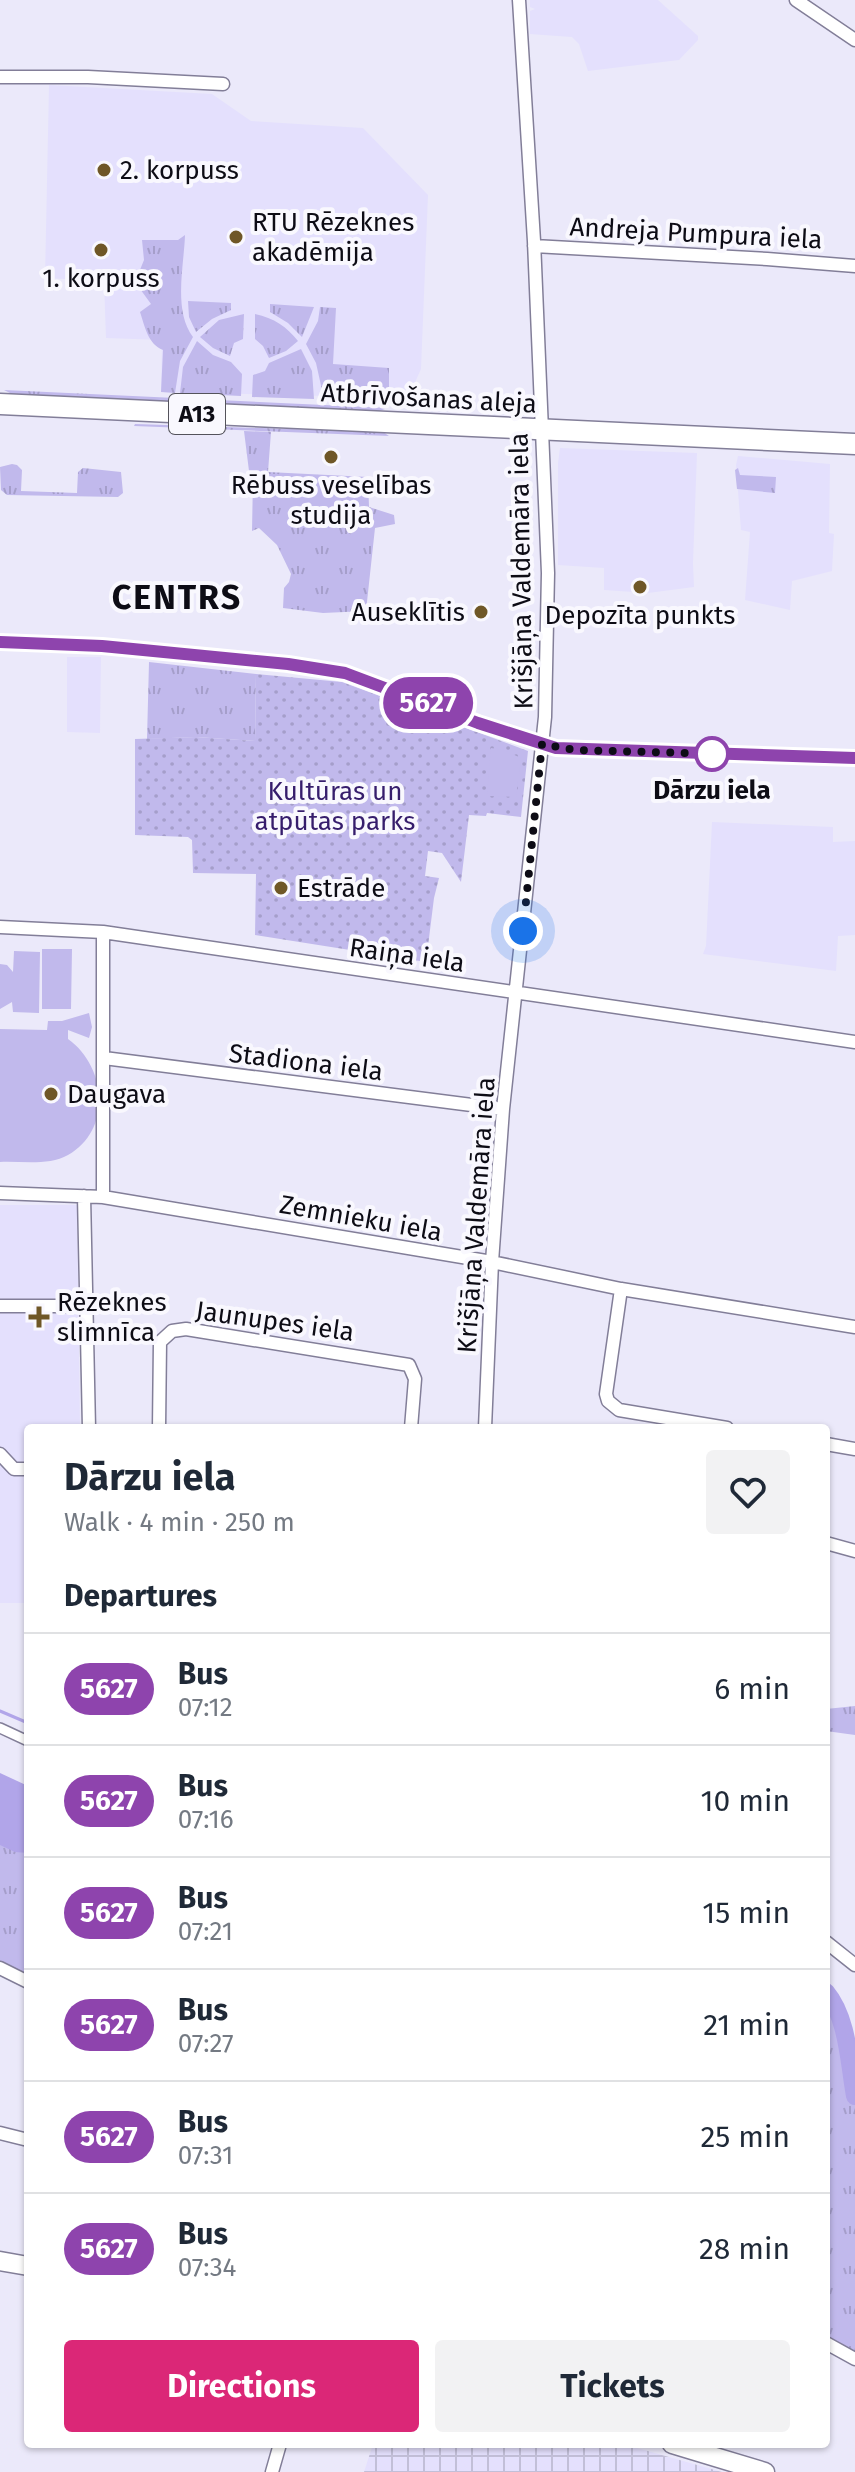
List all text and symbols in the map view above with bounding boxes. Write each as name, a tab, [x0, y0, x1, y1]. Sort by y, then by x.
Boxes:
place label: 2. korpuss	[120, 155, 239, 186]
marker: 2. korpuss	[95, 161, 113, 179]
place label: RTU Rēzeknes akadēmija	[252, 207, 414, 268]
street label: Andreja Pumpura iela	[569, 211, 823, 256]
marker: RTU Rēzeknes akadēmija	[227, 228, 245, 246]
marker: 1. korpuss	[92, 241, 110, 259]
place label: 1. korpuss	[42, 263, 160, 294]
street label: Atbrīvošanas aleja	[320, 377, 538, 420]
road number: A13	[169, 394, 225, 434]
street label: Krišjāņa Valdemāra iela	[504, 432, 540, 710]
marker: Rēbuss veselības studija	[322, 448, 340, 466]
place label: Rēbuss veselības studija	[231, 470, 431, 531]
district label: CENTRS	[112, 577, 242, 618]
marker: Depozīta punkts	[631, 578, 649, 596]
place label: Auseklītis	[352, 597, 465, 628]
place label: Depozīta punkts	[545, 600, 735, 631]
marker: Auseklītis	[472, 603, 490, 621]
line badge: 5627	[372, 677, 484, 729]
text: 5627	[399, 686, 457, 719]
marker: Dārzu iela	[695, 737, 729, 771]
place label: Dārzu iela	[653, 775, 771, 806]
park label: Kultūras un atpūtas parks	[255, 776, 415, 837]
place label: Estrāde	[297, 873, 385, 904]
marker: Estrāde	[272, 879, 290, 897]
your location	[503, 911, 543, 951]
street label: Raiņa iela	[347, 932, 467, 980]
street label: Stadiona iela	[227, 1038, 385, 1087]
street label: Krišjāņa Valdemāra iela	[451, 1076, 503, 1354]
place label: Daugava	[67, 1079, 166, 1110]
marker: Daugava	[42, 1085, 60, 1103]
street label: Zemnieku iela	[277, 1189, 445, 1248]
place label: Rēzeknes slimnīca	[57, 1287, 167, 1348]
street label: Jaunupes iela	[194, 1295, 356, 1348]
marker: Rēzeknes slimnīca	[28, 1306, 50, 1328]
button: heart	[706, 1450, 790, 1534]
text: Dārzu iela	[64, 1454, 235, 1500]
text: Walk · 4 min · 250 m	[64, 1507, 295, 1538]
text: Departures	[64, 1578, 217, 1614]
text: Bus	[178, 1656, 228, 1692]
text: 6 min	[714, 1671, 790, 1707]
text: 5627	[80, 1672, 138, 1705]
text: 07:12	[178, 1692, 233, 1723]
text: Bus	[178, 1768, 228, 1804]
text: 10 min	[701, 1783, 790, 1819]
text: 5627	[80, 1784, 138, 1817]
text: 07:16	[178, 1804, 234, 1835]
text: Bus	[178, 1880, 228, 1916]
text: 15 min	[702, 1895, 790, 1931]
text: 5627	[80, 1896, 138, 1929]
text: 07:21	[178, 1916, 233, 1947]
text: Bus	[178, 1992, 228, 2028]
text: 21 min	[703, 2007, 790, 2043]
text: 5627	[80, 2008, 138, 2041]
text: 07:27	[178, 2028, 234, 2059]
text: Bus	[178, 2104, 228, 2140]
text: 25 min	[700, 2119, 790, 2155]
text: 5627	[80, 2120, 138, 2153]
text: 07:31	[178, 2140, 233, 2171]
text: Bus	[178, 2216, 228, 2252]
text: 28 min	[699, 2231, 790, 2267]
text: 5627	[80, 2232, 138, 2265]
text: 07:34	[178, 2252, 236, 2283]
button: Directions	[64, 2340, 419, 2432]
button: Tickets	[435, 2340, 790, 2432]

